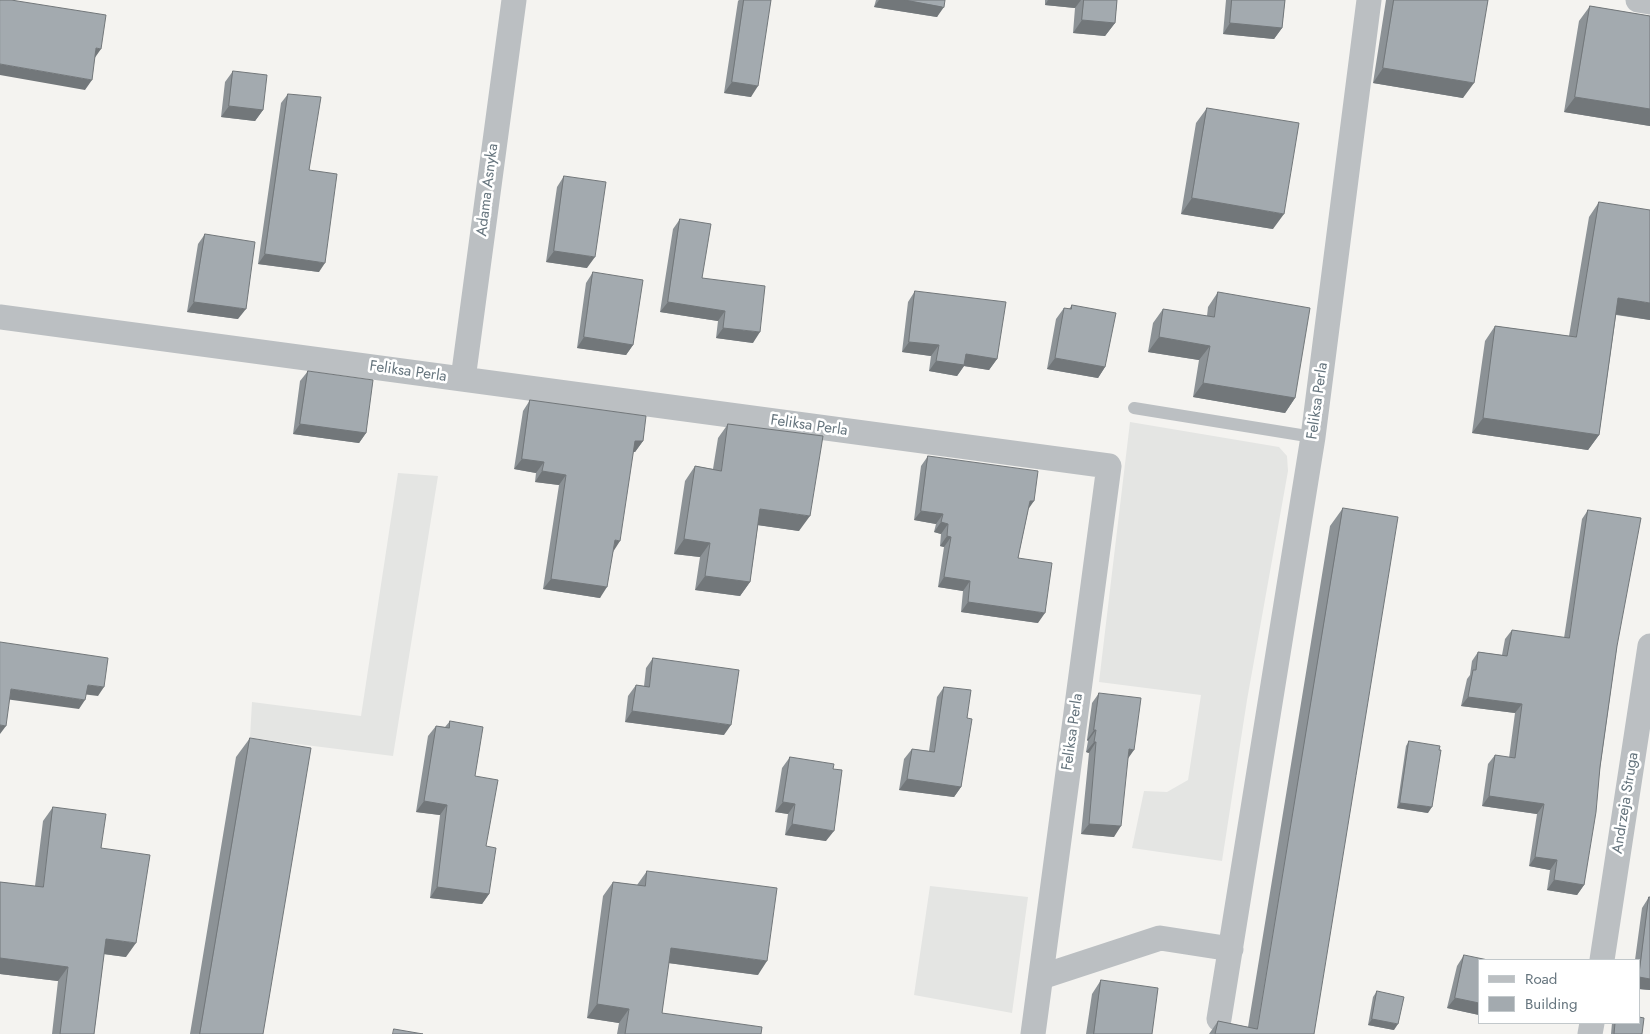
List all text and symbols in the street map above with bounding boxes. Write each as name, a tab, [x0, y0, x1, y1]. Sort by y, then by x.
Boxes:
street label: Adama Asnyka	[473, 143, 503, 237]
street label: Feliksa Perla	[368, 358, 448, 386]
street label: Feliksa Perla	[1304, 361, 1332, 441]
street label: Feliksa Perla	[769, 412, 849, 440]
street label: Feliksa Perla	[1059, 692, 1087, 772]
street label: Andrzeja Struga	[1609, 751, 1643, 855]
legend	[1478, 959, 1640, 1024]
text: Road	[1525, 968, 1557, 990]
text: Building	[1525, 993, 1577, 1015]

